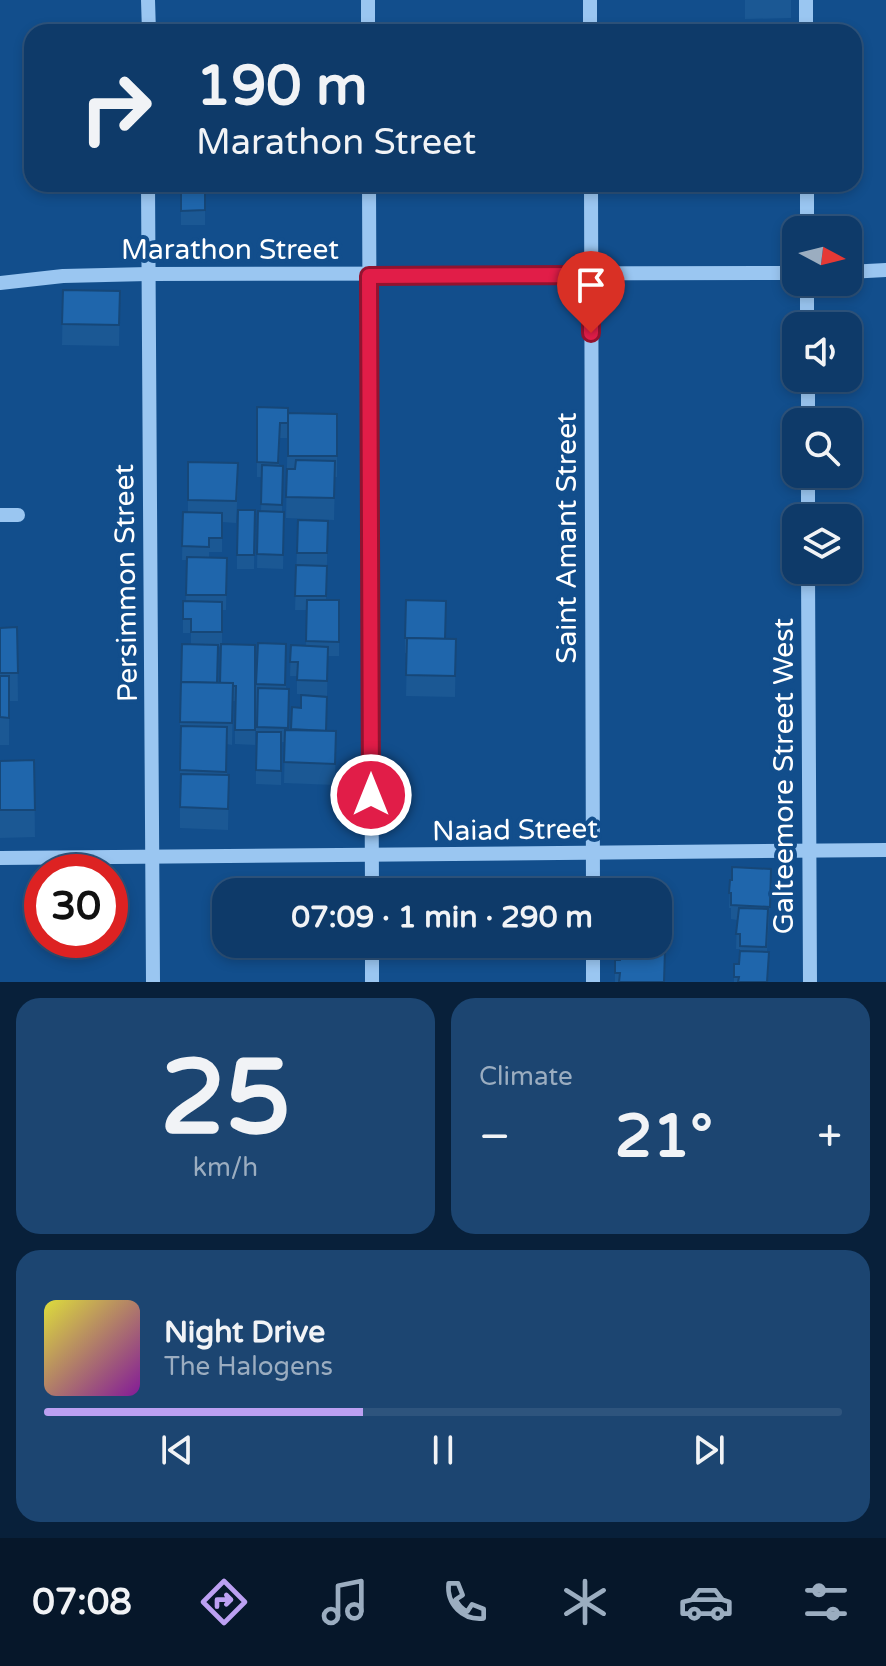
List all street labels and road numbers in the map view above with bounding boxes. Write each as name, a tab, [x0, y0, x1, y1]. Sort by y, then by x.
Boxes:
street label: Marathon Street	[121, 233, 339, 267]
street label: Saint Amant Street	[550, 412, 584, 664]
street label: Persimmon Street	[107, 463, 145, 702]
street label: Galteemore Street West	[767, 617, 801, 934]
street label: Naiad Street	[432, 812, 599, 848]

